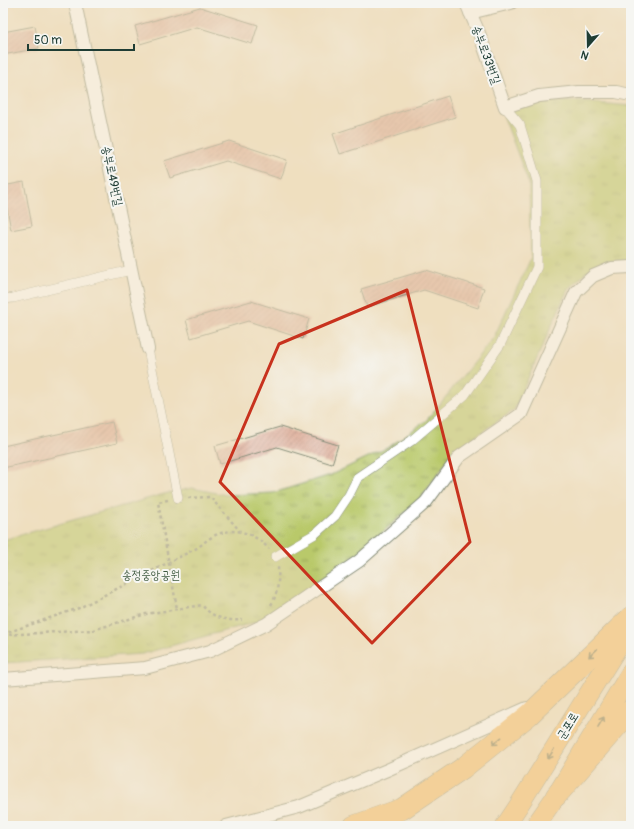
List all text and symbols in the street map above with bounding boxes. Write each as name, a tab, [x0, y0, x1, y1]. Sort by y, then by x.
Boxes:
street label: 송부로33번길	[468, 23, 504, 87]
scale bar	[28, 26, 134, 52]
north arrow	[568, 26, 608, 66]
text: 50 m	[34, 33, 62, 48]
text: N	[579, 47, 590, 62]
street label: 송부로49번길	[98, 144, 126, 208]
park label: 송정중앙공원	[122, 568, 180, 583]
one-way arrow	[588, 648, 598, 658]
street label: 군포로	[554, 710, 582, 742]
one-way arrow	[597, 717, 605, 728]
one-way arrow	[491, 736, 502, 745]
one-way arrow	[547, 748, 555, 759]

